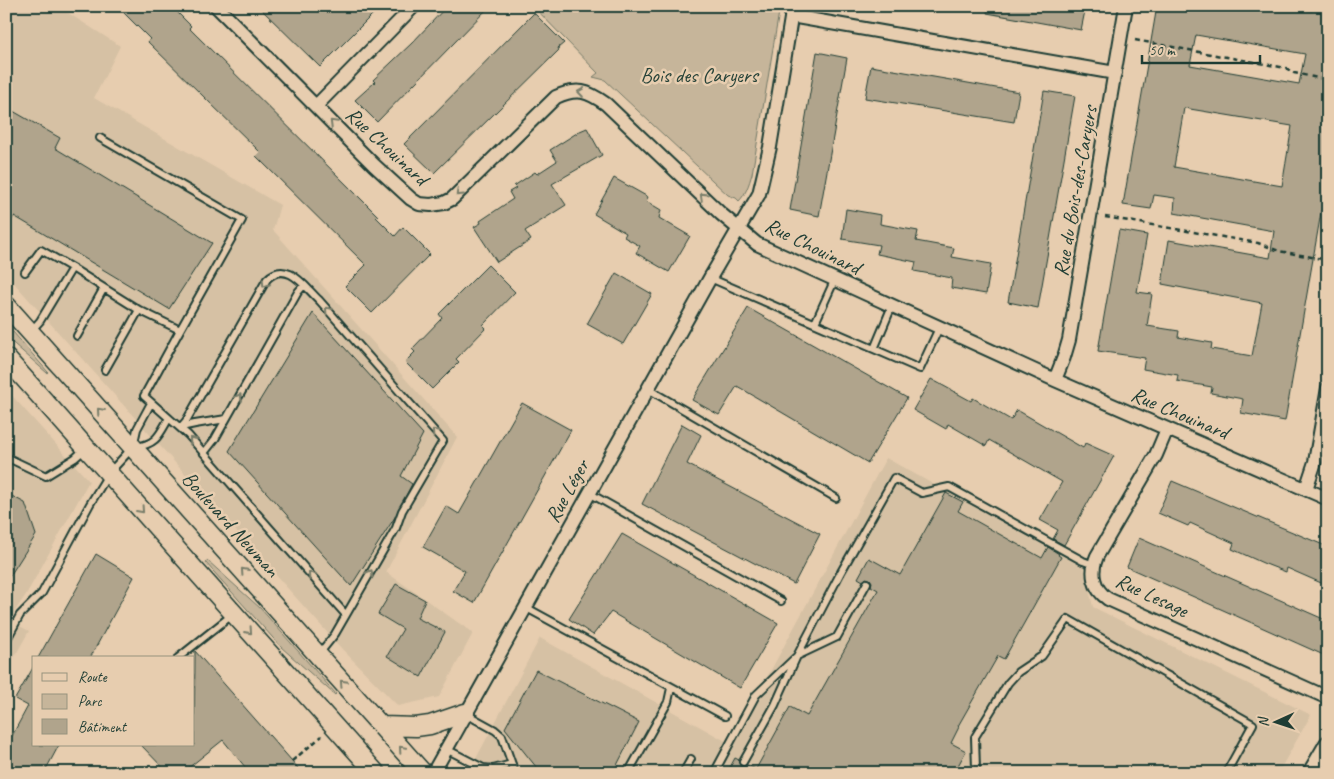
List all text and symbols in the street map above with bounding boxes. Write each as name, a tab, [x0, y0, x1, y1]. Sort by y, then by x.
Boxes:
scale bar	[1142, 32, 1259, 64]
text: 50 m	[1149, 41, 1176, 60]
park label: Bois des Caryers	[640, 62, 759, 88]
one-way arrow	[576, 87, 584, 98]
street label: Rue Chouinard	[340, 101, 436, 193]
street label: Rue du Bois-des-Caryers	[1047, 102, 1103, 278]
one-way arrow	[329, 120, 338, 129]
one-way arrow	[456, 187, 465, 196]
one-way arrow	[699, 193, 708, 202]
street label: Rue Chouinard	[761, 212, 868, 282]
one-way arrow	[262, 278, 271, 288]
one-way arrow	[325, 307, 334, 316]
street label: Rue Chouinard	[1127, 381, 1236, 447]
one-way arrow	[232, 393, 242, 402]
one-way arrow	[97, 407, 106, 416]
one-way arrow	[432, 429, 441, 438]
one-way arrow	[189, 437, 198, 446]
street label: Rue Léger	[539, 454, 596, 527]
street label: Boulevard Newman	[177, 466, 286, 583]
one-way arrow	[135, 504, 144, 513]
street label: Rue Lesage	[1112, 567, 1193, 623]
one-way arrow	[240, 568, 249, 577]
one-way arrow	[364, 569, 374, 578]
one-way arrow	[308, 572, 317, 581]
one-way arrow	[243, 626, 252, 635]
legend	[32, 656, 195, 746]
text: Route	[78, 668, 108, 687]
one-way arrow	[340, 679, 349, 688]
text: Parc	[78, 692, 102, 711]
north arrow	[1252, 696, 1302, 746]
text: N	[1255, 716, 1272, 727]
text: Bâtiment	[78, 718, 128, 737]
one-way arrow	[399, 746, 408, 755]

